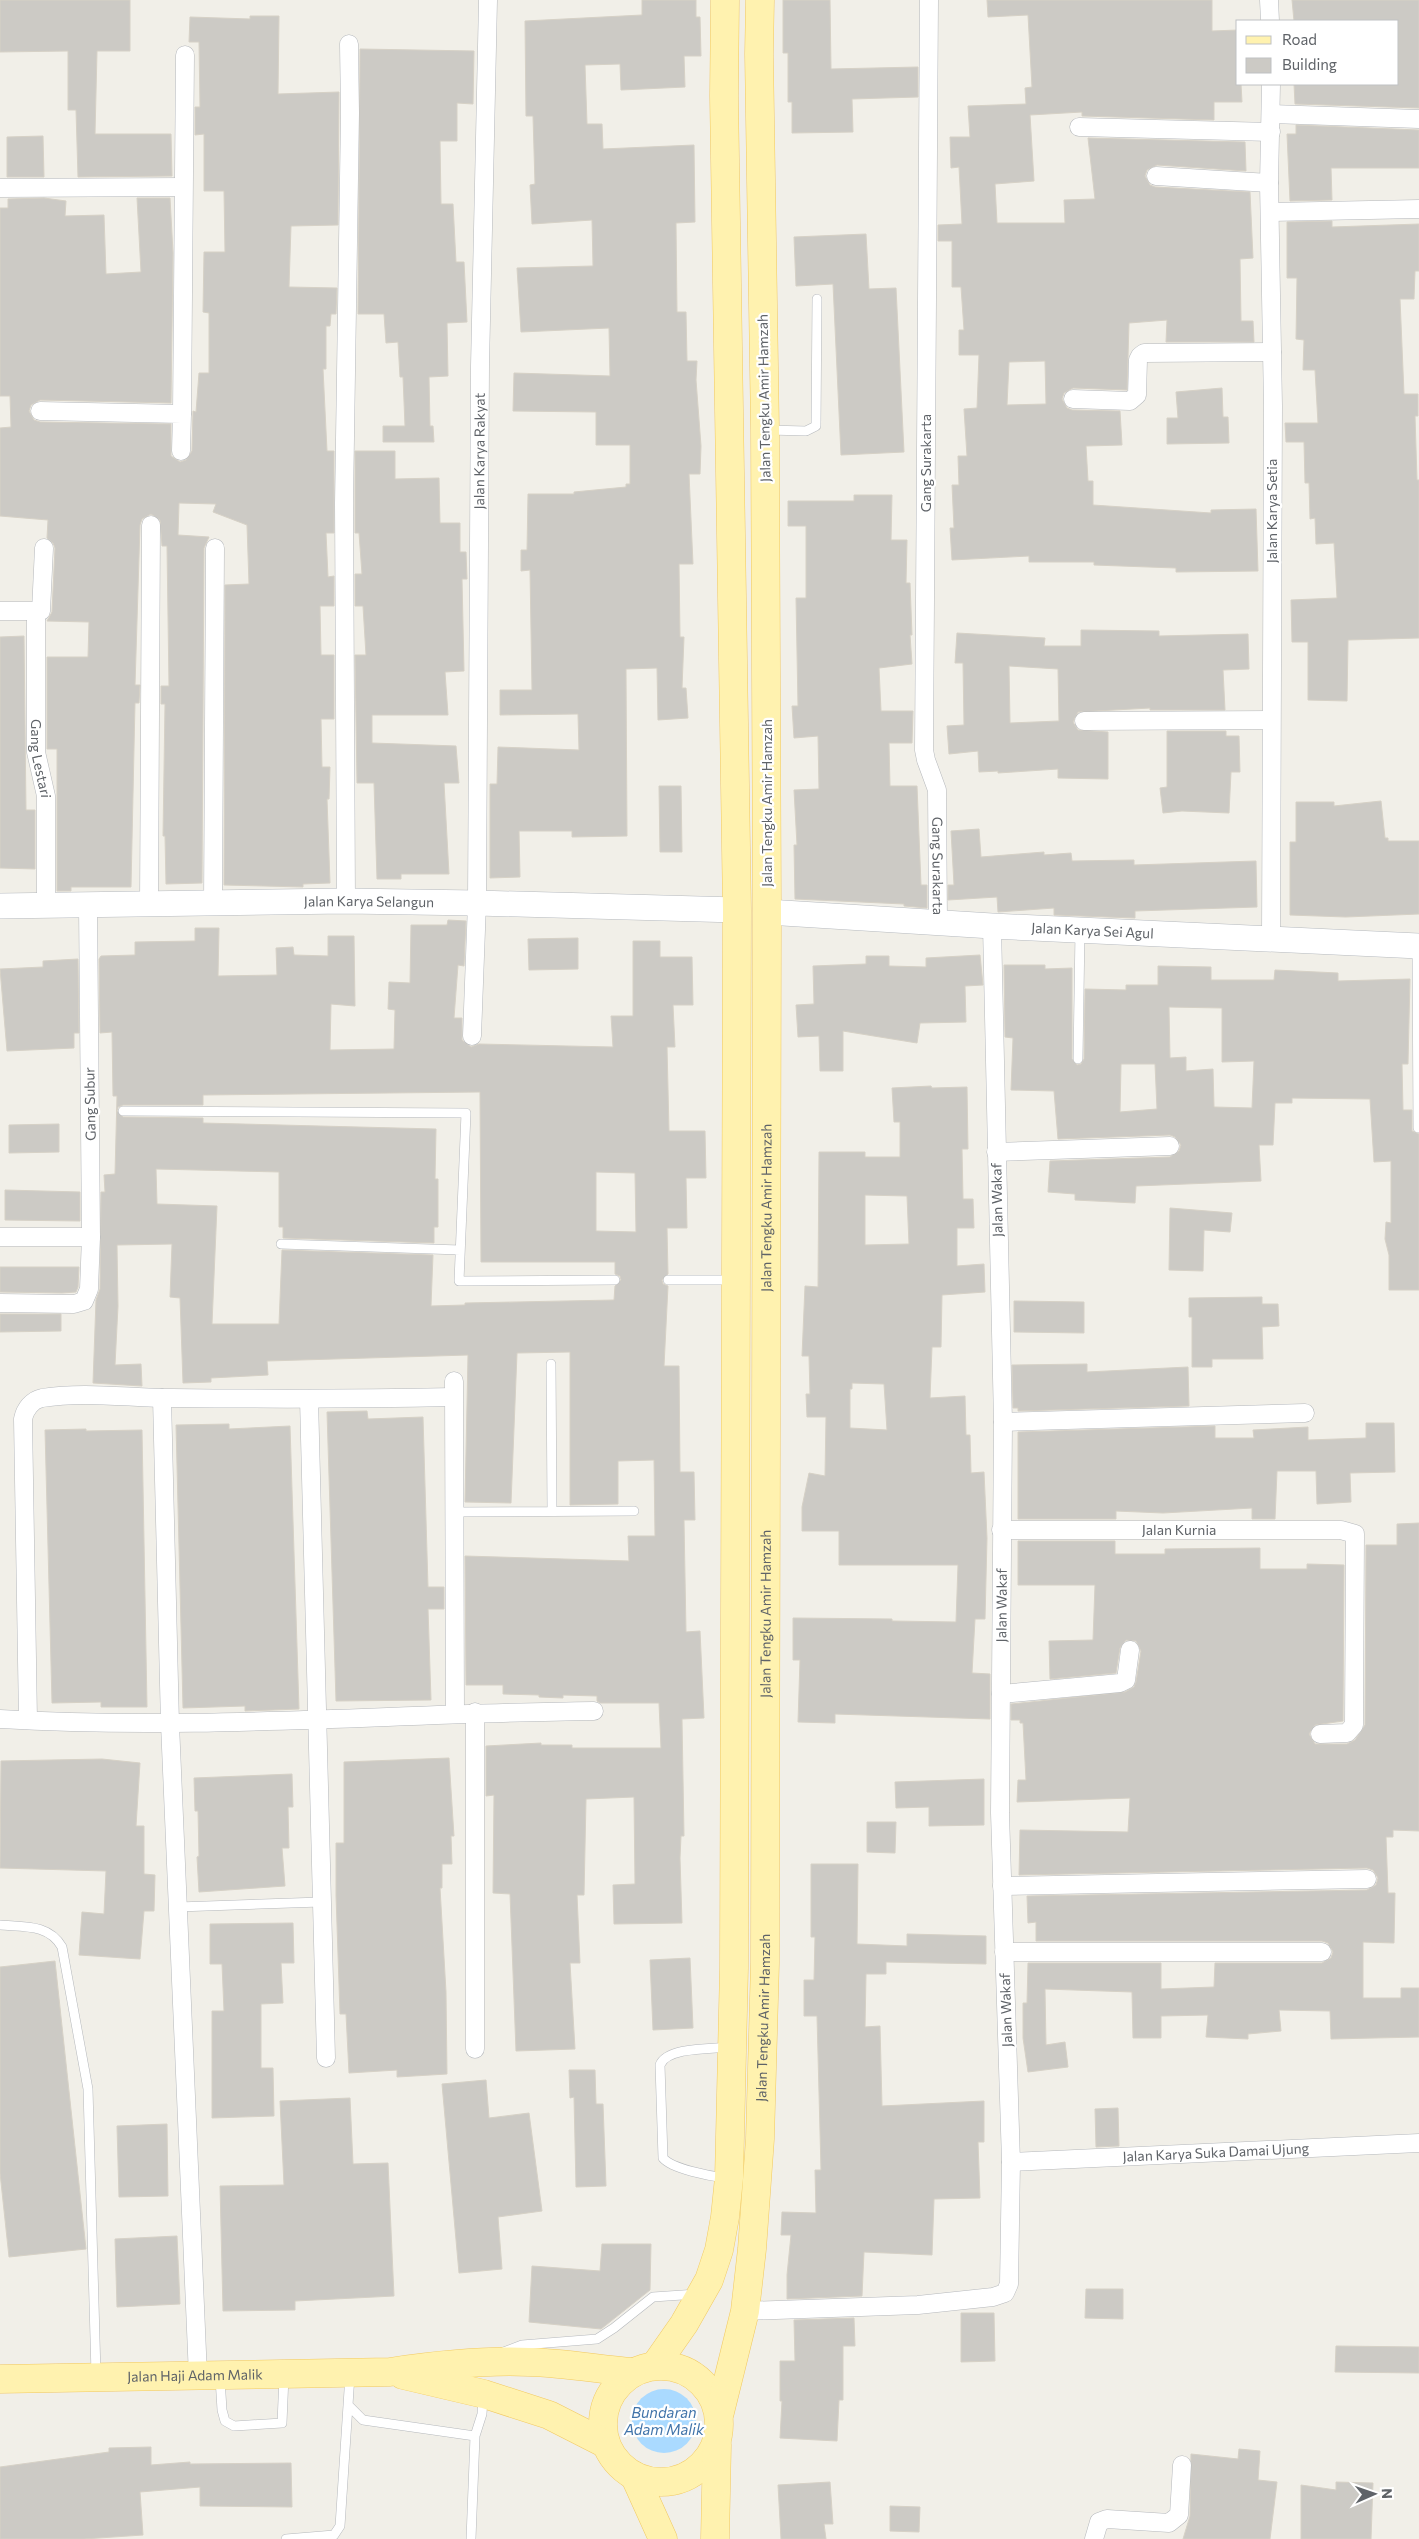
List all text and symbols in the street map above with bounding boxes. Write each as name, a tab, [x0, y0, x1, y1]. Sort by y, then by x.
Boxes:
legend	[1236, 20, 1399, 85]
text: Road	[1282, 30, 1317, 48]
text: Building	[1282, 55, 1337, 73]
street label: Jalan Tengku Amir Hamzah	[754, 314, 773, 482]
street label: Jalan Karya Rakyat	[470, 392, 488, 510]
street label: Gang Surakarta	[917, 414, 934, 512]
street label: Jalan Karya Setia	[1263, 459, 1280, 563]
street label: Gang Lestari	[28, 719, 55, 798]
street label: Jalan Tengku Amir Hamzah	[758, 719, 775, 887]
street label: Gang Surakarta	[929, 817, 947, 915]
street label: Jalan Karya Selangun	[304, 892, 434, 910]
street label: Jalan Karya Sei Agul	[1031, 919, 1154, 942]
street label: Gang Subur	[80, 1067, 99, 1141]
street label: Jalan Tengku Amir Hamzah	[757, 1124, 775, 1292]
street label: Jalan Wakaf	[987, 1162, 1006, 1237]
street label: Jalan Kurnia	[1142, 1521, 1216, 1538]
street label: Jalan Tengku Amir Hamzah	[757, 1530, 774, 1698]
street label: Jalan Wakaf	[992, 1568, 1010, 1642]
street label: Jalan Tengku Amir Hamzah	[752, 1934, 773, 2102]
street label: Jalan Wakaf	[996, 1972, 1015, 2047]
street label: Jalan Karya Suka Damai Ujung	[1122, 2139, 1310, 2165]
street label: Jalan Haji Adam Malik	[127, 2365, 263, 2385]
water label: Bundaran Adam Malik	[623, 2403, 705, 2438]
north arrow	[1349, 2469, 1399, 2519]
text: N	[1379, 2488, 1396, 2499]

